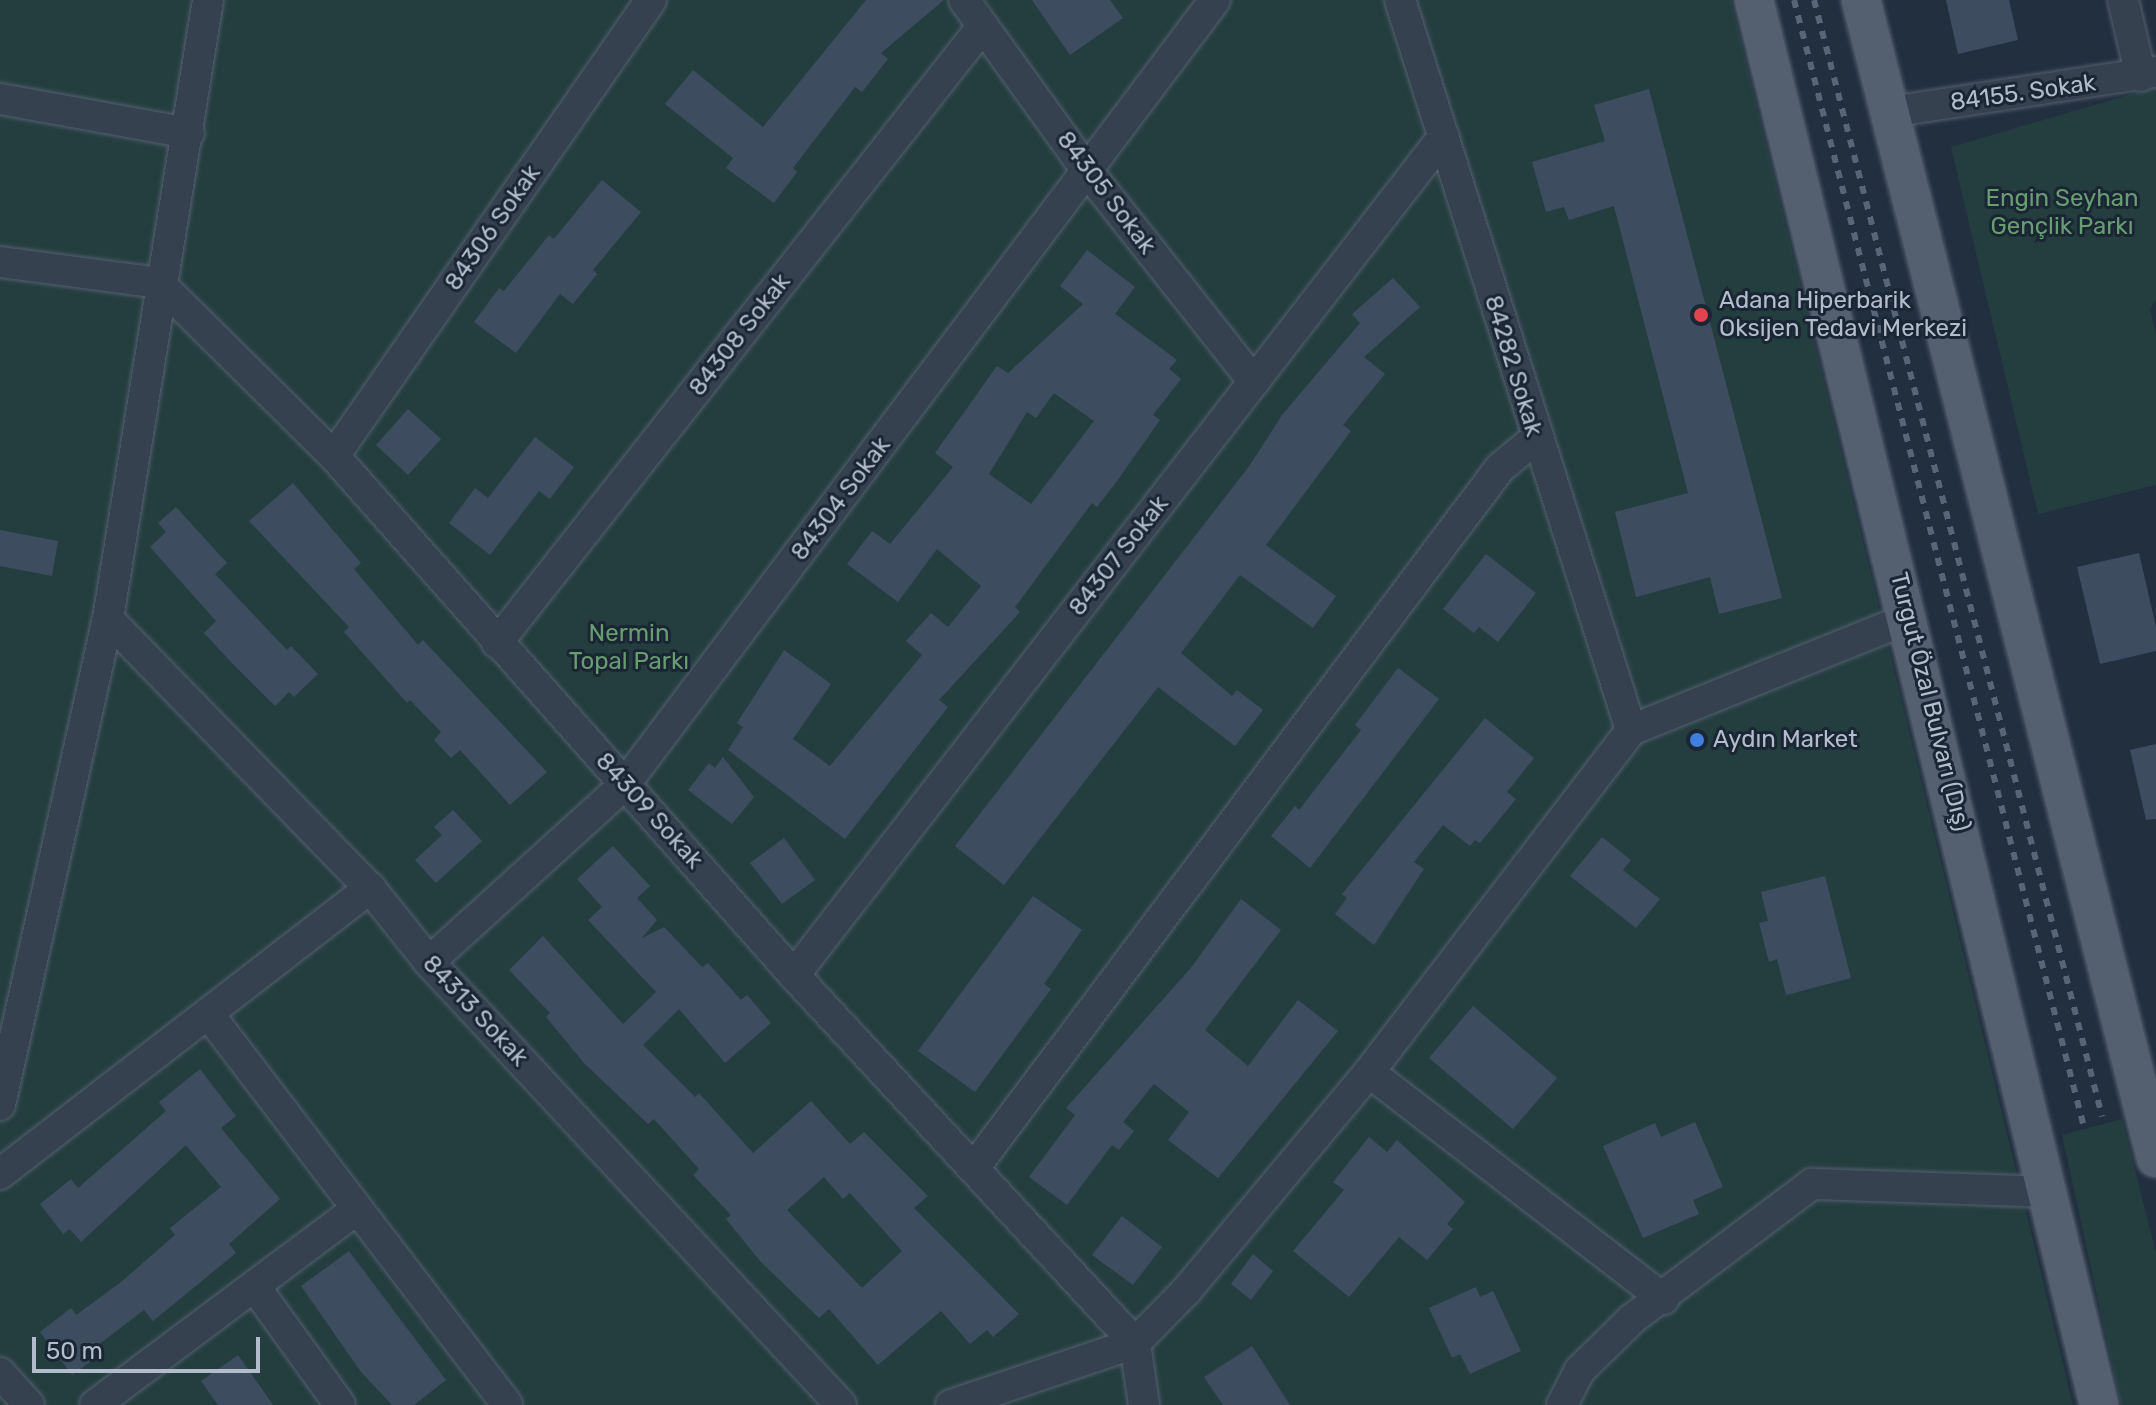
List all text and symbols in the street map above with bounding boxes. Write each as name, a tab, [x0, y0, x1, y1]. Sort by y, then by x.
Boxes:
street label: 84155. Sokak	[1948, 69, 2098, 117]
street label: 84305 Sokak	[1050, 126, 1162, 260]
street label: 84306 Sokak	[439, 160, 547, 296]
park label: Engin Seyhan Gençlik Parkı	[1985, 185, 2139, 241]
street label: 84308 Sokak	[683, 268, 797, 402]
place label: Adana Hiperbarik Oksijen Tedavi Merkezi	[1719, 287, 1968, 343]
street label: 84282 Sokak	[1478, 292, 1548, 440]
marker: Adana Hiperbarik Oksijen Tedavi Merkezi	[1690, 304, 1712, 326]
street label: 84304 Sokak	[785, 432, 897, 566]
street label: 84307 Sokak	[1063, 490, 1175, 622]
street label: Turgut Özal Bulvarı (Dış)	[1884, 570, 1976, 834]
park label: Nermin Topal Parkı	[569, 620, 689, 676]
place label: Aydın Market	[1713, 726, 1858, 754]
marker: Aydın Market	[1688, 731, 1706, 749]
street label: 84309 Sokak	[589, 747, 709, 875]
street label: 84313 Sokak	[416, 950, 534, 1072]
scale bar	[36, 1321, 264, 1371]
text: 50 m	[46, 1337, 103, 1365]

